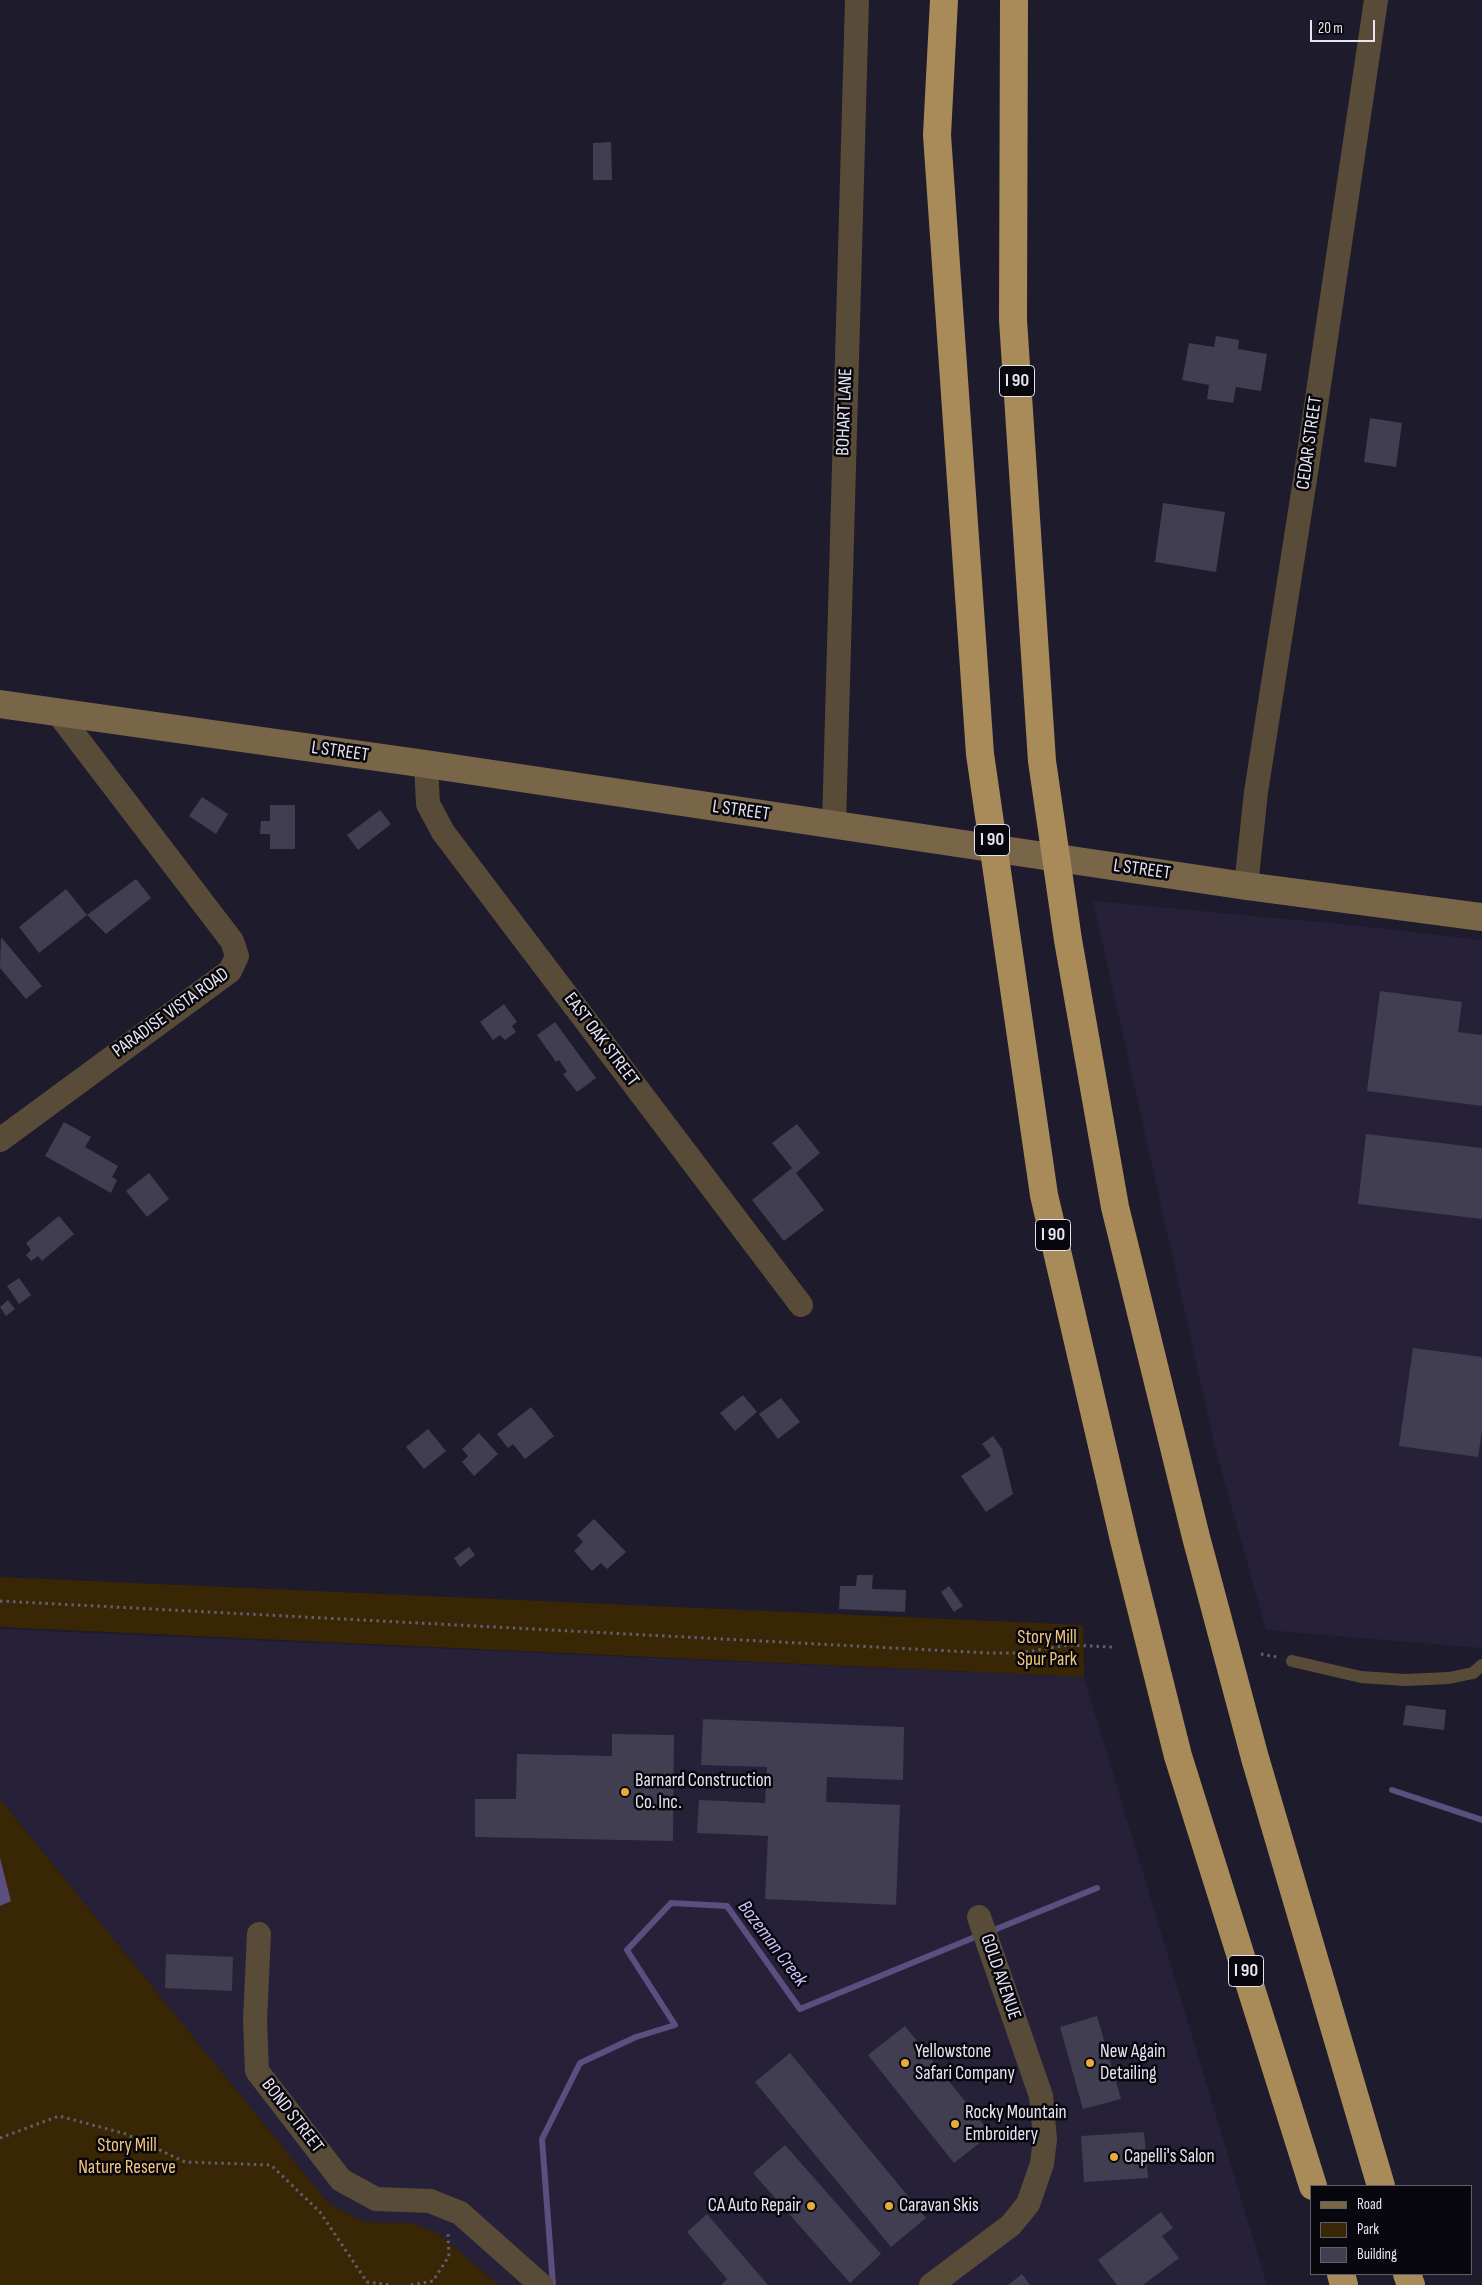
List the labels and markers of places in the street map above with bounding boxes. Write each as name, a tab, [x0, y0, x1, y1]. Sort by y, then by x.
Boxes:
place label: Barnard Construction Co. Inc.	[635, 1770, 772, 1814]
marker: Barnard Construction Co. Inc.	[619, 1786, 631, 1798]
place label: Yellowstone Safari Company	[915, 2041, 1015, 2085]
place label: New Again Detailing	[1100, 2041, 1166, 2085]
marker: Yellowstone Safari Company	[899, 2057, 911, 2069]
marker: New Again Detailing	[1084, 2057, 1096, 2069]
place label: Rocky Mountain Embroidery	[965, 2102, 1067, 2146]
marker: Rocky Mountain Embroidery	[949, 2118, 961, 2130]
place label: Capelli's Salon	[1124, 2146, 1215, 2168]
marker: Capelli's Salon	[1108, 2151, 1120, 2163]
place label: CA Auto Repair	[708, 2195, 801, 2217]
place label: Caravan Skis	[899, 2195, 979, 2217]
marker: CA Auto Repair	[805, 2200, 817, 2212]
marker: Caravan Skis	[883, 2200, 895, 2212]

